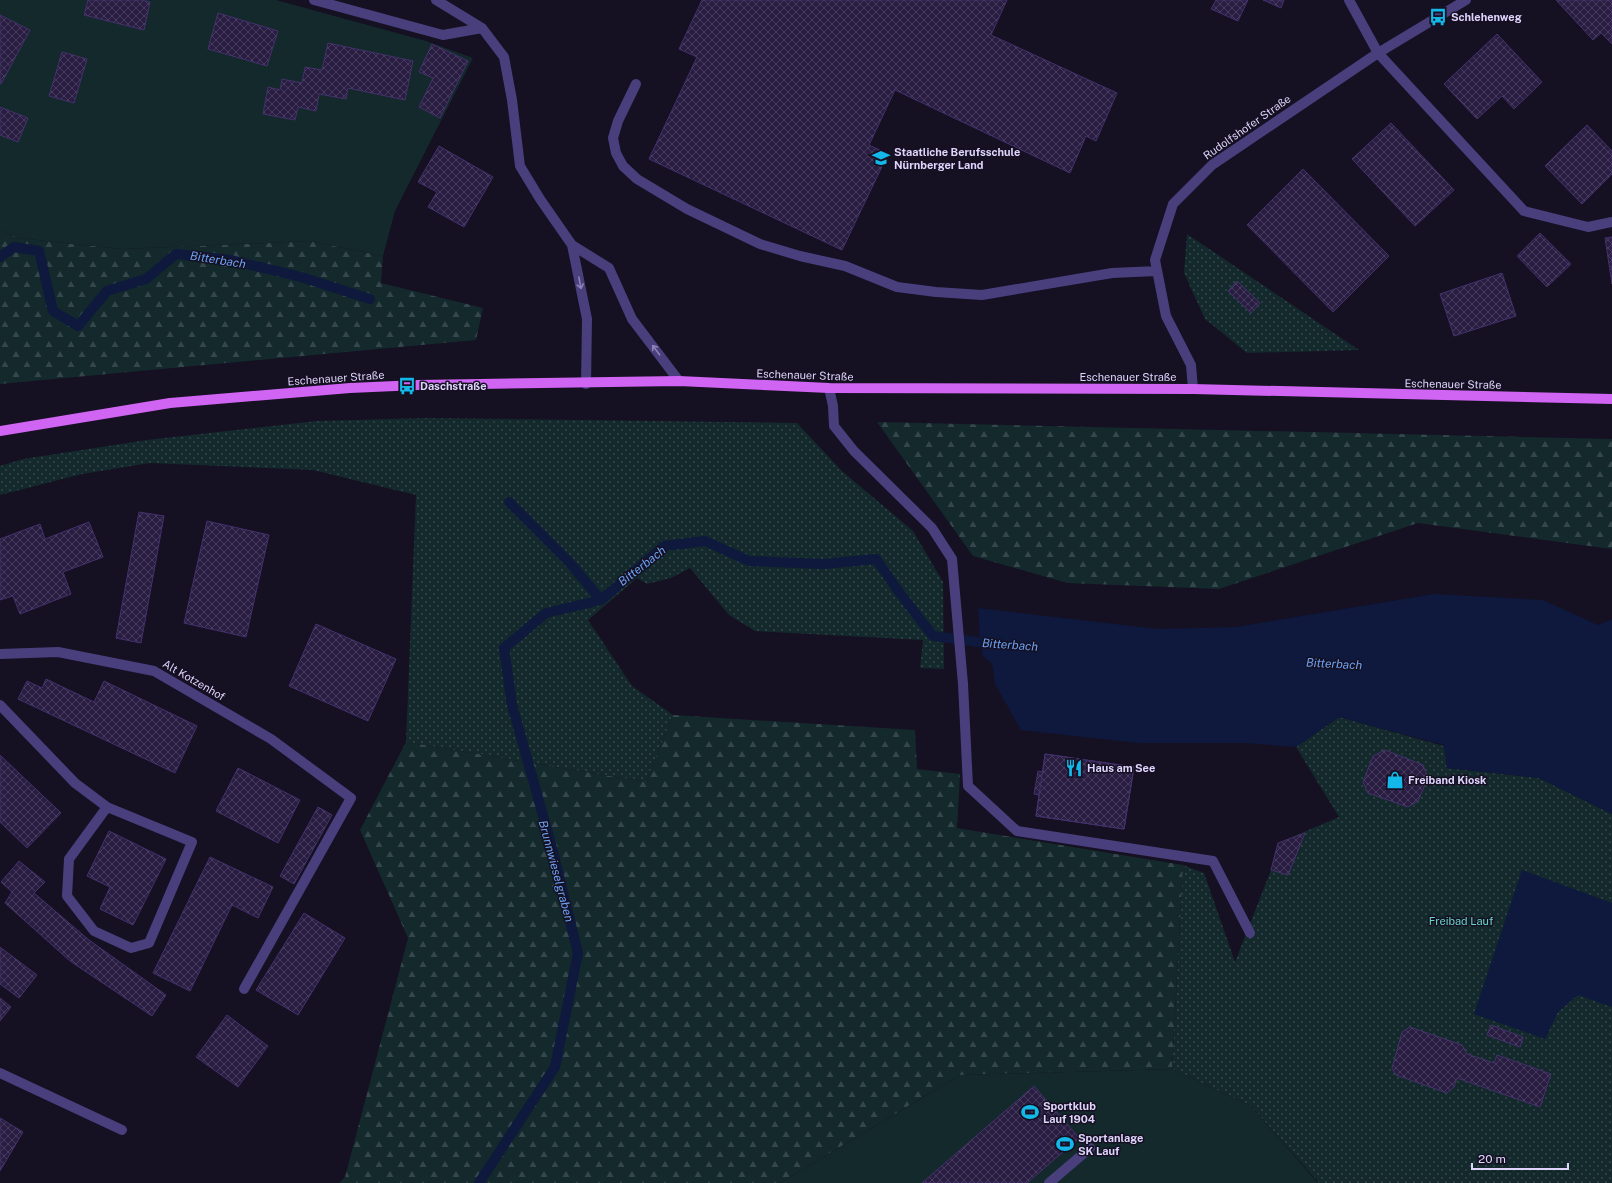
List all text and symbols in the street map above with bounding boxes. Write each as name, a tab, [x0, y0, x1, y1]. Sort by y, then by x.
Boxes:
bus stop icon: Schlehenweg	[1428, 7, 1448, 27]
place label: Schlehenweg	[1451, 11, 1522, 23]
street label: Rudolfshofer Straße	[1201, 92, 1293, 162]
place label: Staatliche Berufsschule Nürnberger Land	[894, 146, 1020, 171]
school or university icon: Staatliche Berufsschule Nürnberger Land	[871, 148, 891, 168]
water label: Bitterbach	[189, 249, 247, 271]
one-way arrow	[576, 276, 584, 289]
one-way arrow	[651, 345, 660, 356]
street label: Eschenauer Straße	[756, 367, 854, 383]
street label: Eschenauer Straße	[287, 369, 385, 387]
street label: Eschenauer Straße	[1079, 371, 1177, 383]
bus stop icon: Daschstraße	[397, 376, 417, 396]
street label: Eschenauer Straße	[1404, 377, 1502, 391]
place label: Daschstraße	[420, 380, 487, 392]
water label: Bitterbach	[616, 543, 669, 589]
water label: Bitterbach	[981, 636, 1039, 654]
water label: Bitterbach	[1306, 656, 1363, 672]
street label: Alt Kotzenhof	[161, 657, 228, 703]
restaurant icon: Haus am See	[1064, 758, 1084, 778]
place label: Haus am See	[1087, 762, 1155, 774]
shop icon: Freiband Kiosk	[1385, 770, 1405, 790]
place label: Freiband Kiosk	[1408, 774, 1487, 786]
water label: Brunnwieselgraben	[536, 819, 576, 924]
park label: Freibad Lauf	[1429, 915, 1494, 927]
place label: Sportklub Lauf 1904	[1043, 1100, 1096, 1125]
sports icon: Sportklub Lauf 1904	[1020, 1102, 1040, 1122]
place label: Sportanlage SK Lauf	[1078, 1132, 1143, 1157]
sports icon: Sportanlage SK Lauf	[1055, 1134, 1075, 1154]
scale bar	[1472, 1145, 1568, 1171]
text: 20 m	[1478, 1152, 1506, 1166]

